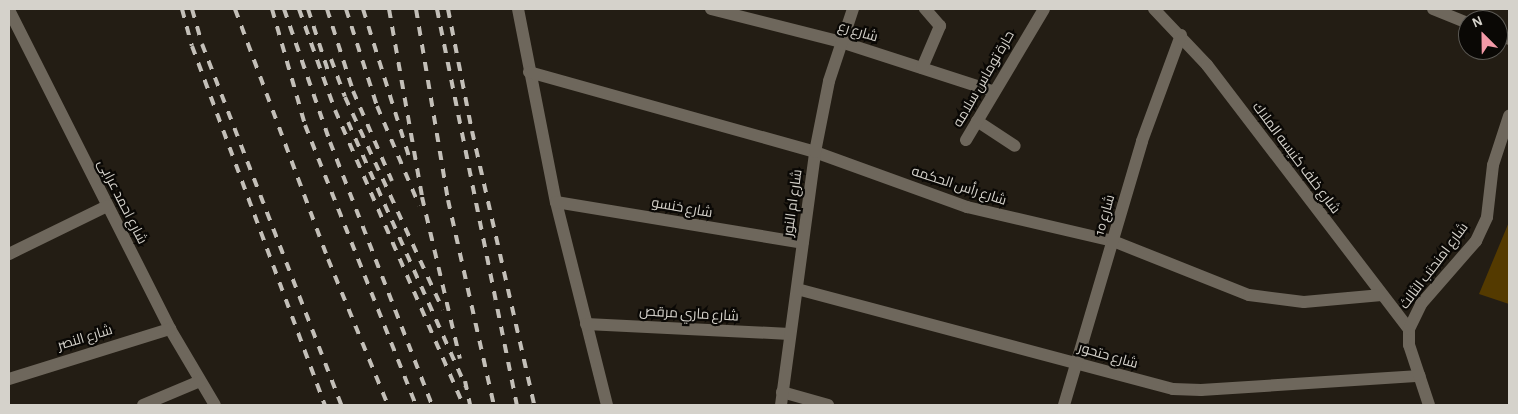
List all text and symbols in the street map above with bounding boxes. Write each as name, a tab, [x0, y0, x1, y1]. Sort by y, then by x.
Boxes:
north arrow	[1458, 10, 1508, 60]
text: N	[1470, 14, 1485, 30]
street label: شارع رع	[836, 18, 880, 46]
street label: حارة توماس سلامه	[950, 28, 1018, 130]
street label: شارع خلف كنيسه الملاك	[1249, 99, 1343, 217]
street label: شارع احمد عرابى	[93, 157, 151, 247]
street label: شارع رأس الحكمه	[909, 163, 1009, 209]
street label: شارع ام النور	[780, 168, 806, 238]
street label: شارع 10	[1091, 193, 1119, 237]
street label: شارع خنسو	[650, 194, 714, 222]
street label: شارع امنحتب الثالث	[1396, 220, 1472, 312]
street label: شارع ماري مرقص	[639, 303, 739, 325]
street label: شارع النصر	[55, 322, 115, 354]
street label: شارع حتحور	[1076, 339, 1140, 373]

